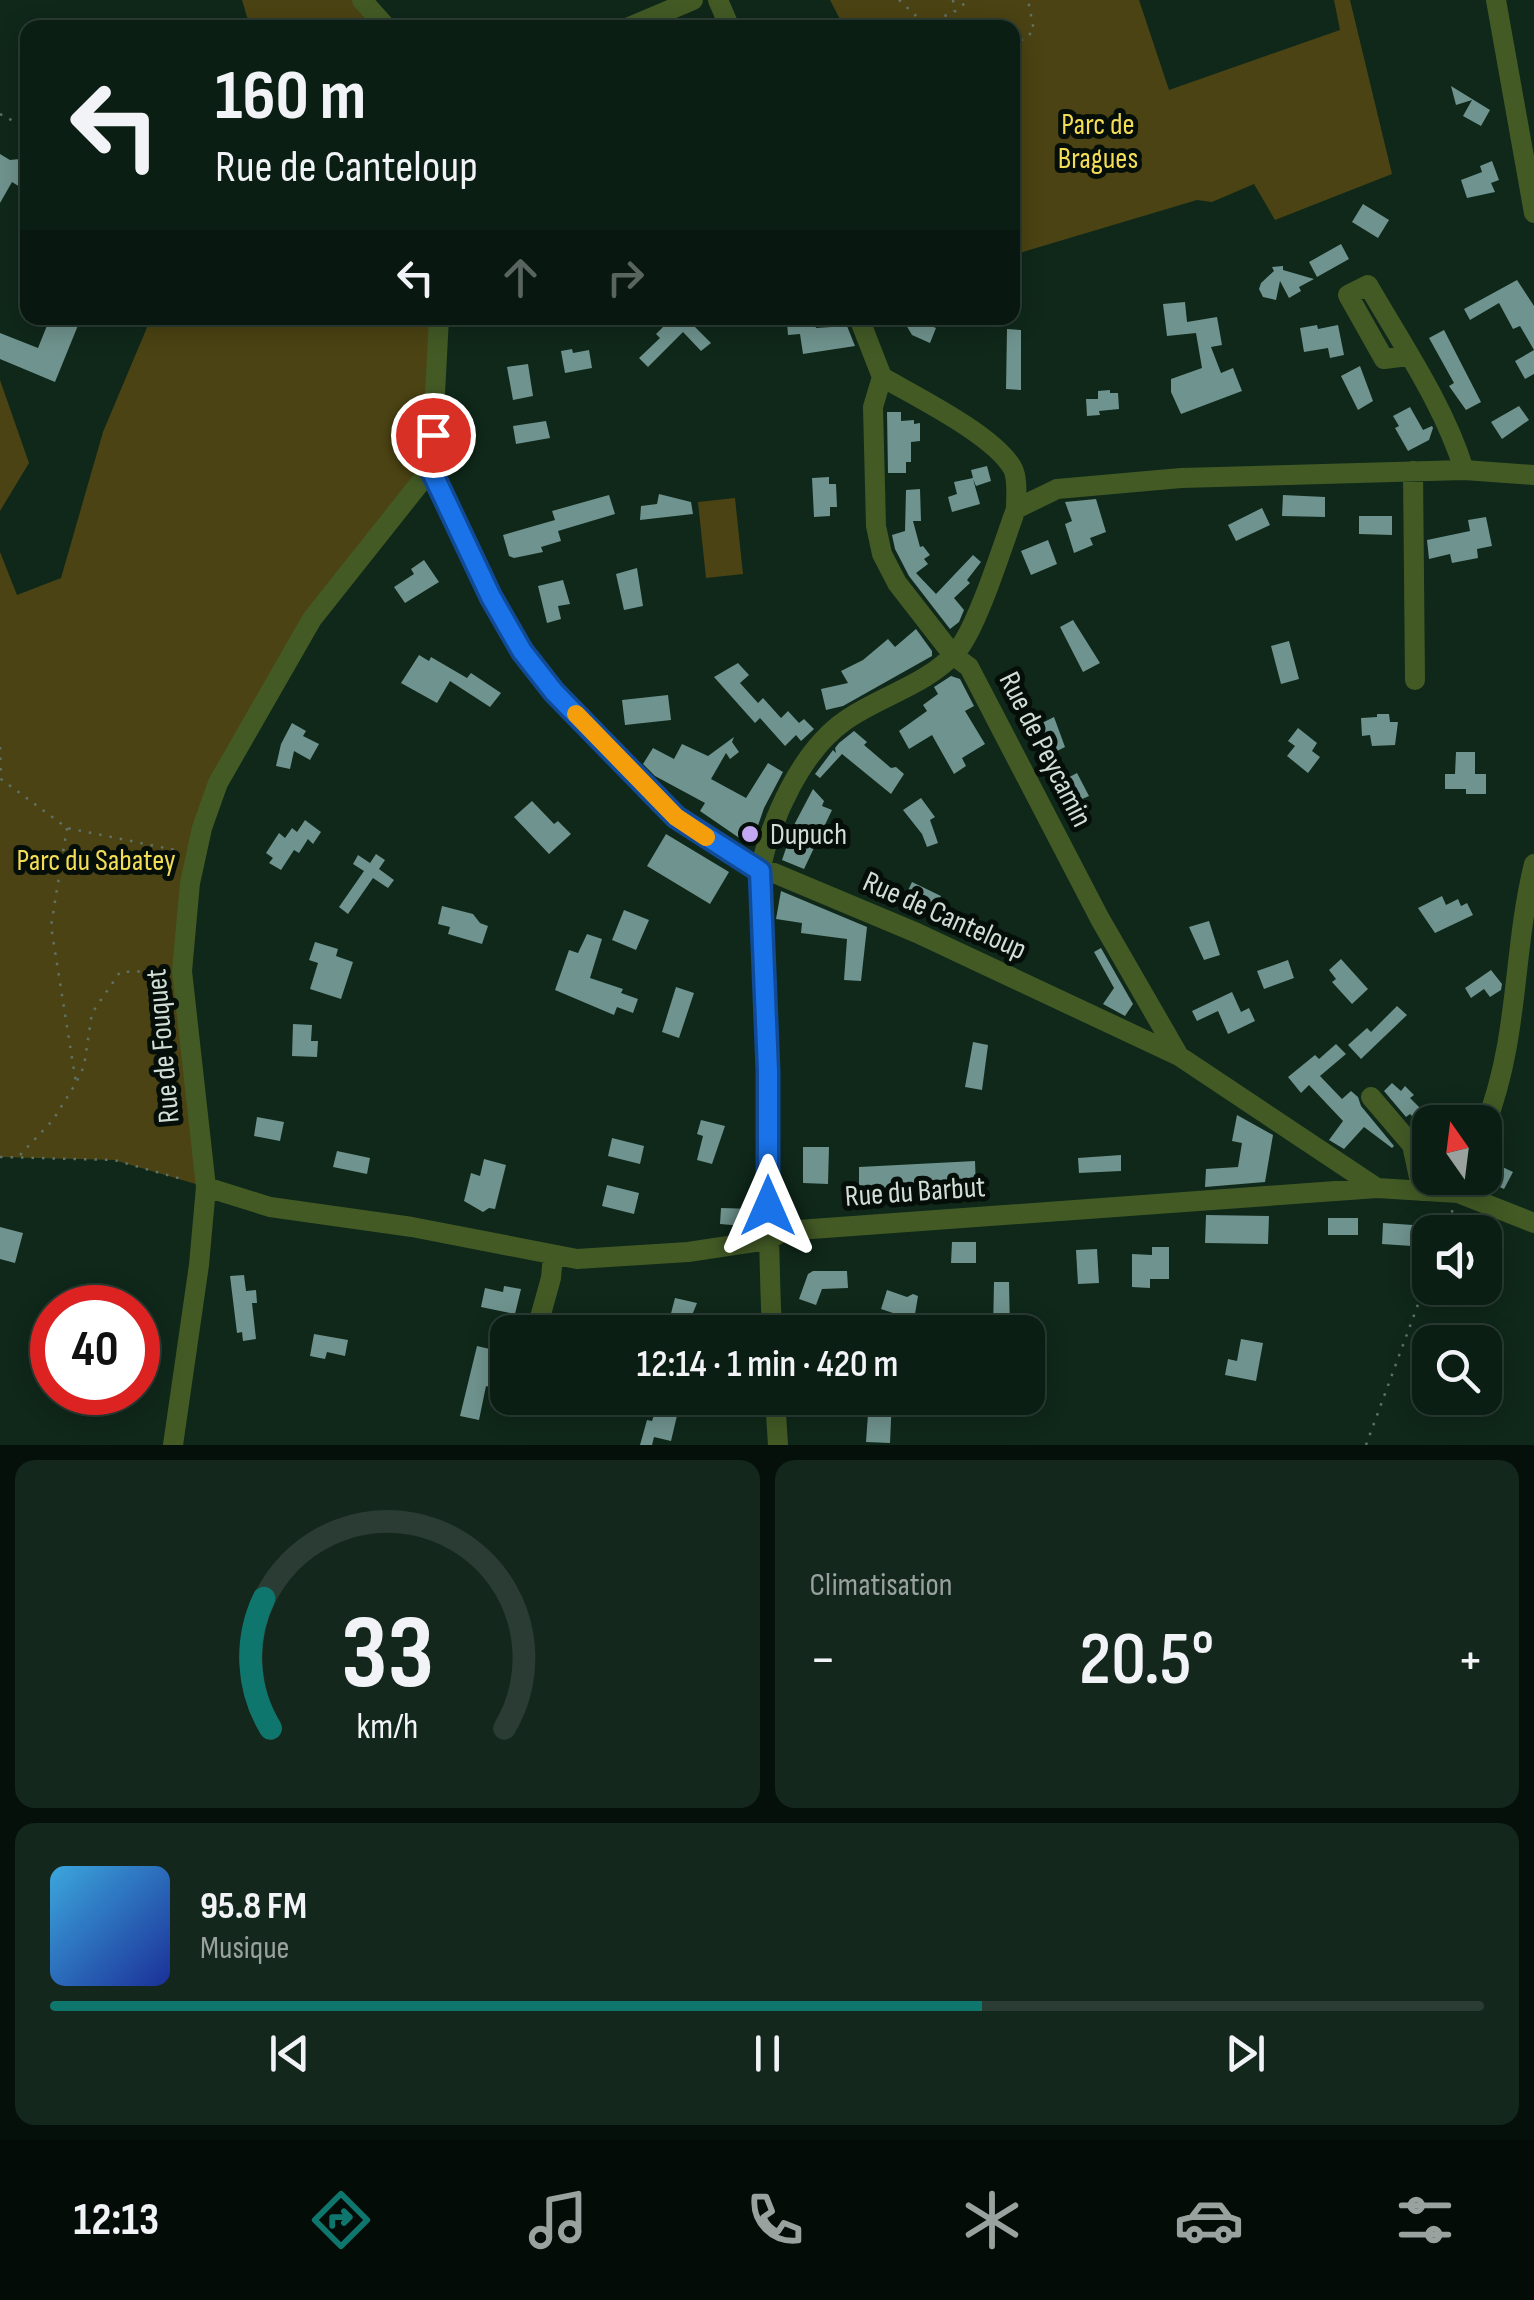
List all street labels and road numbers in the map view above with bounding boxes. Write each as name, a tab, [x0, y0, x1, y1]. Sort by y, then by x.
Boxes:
street label: Rue de Peycamin	[991, 666, 1100, 833]
street label: Rue de Canteloup	[857, 864, 1032, 968]
street label: Rue de Fouquet	[138, 967, 188, 1125]
street label: Rue du Barbut	[844, 1169, 987, 1215]

